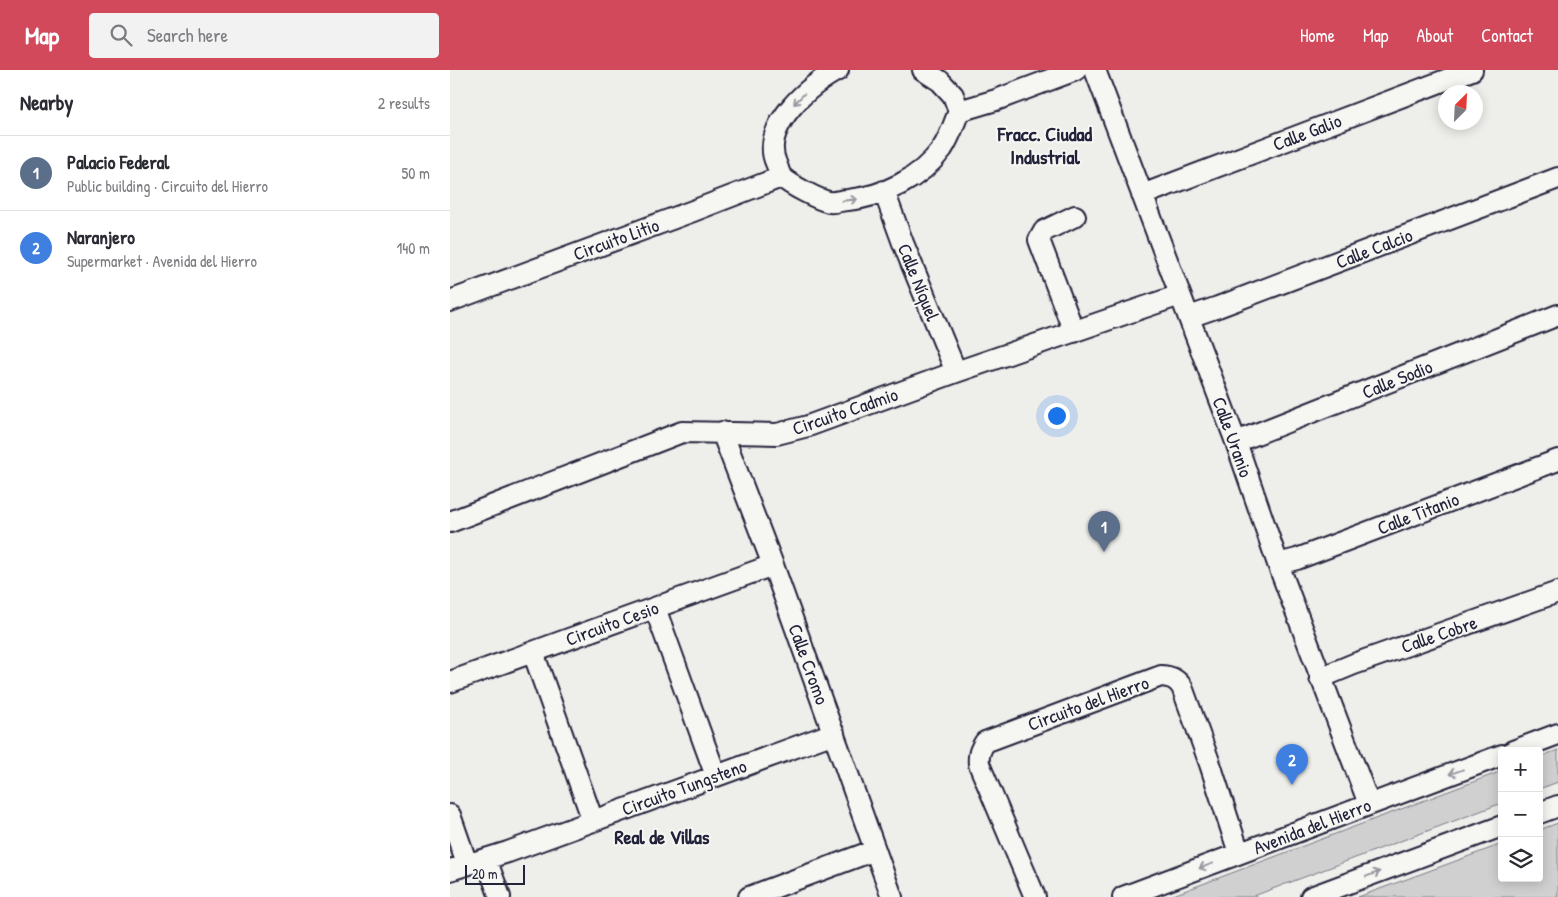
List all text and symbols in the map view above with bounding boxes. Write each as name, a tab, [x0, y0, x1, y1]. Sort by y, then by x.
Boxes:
search box	[89, 13, 439, 58]
text: Map	[25, 19, 59, 51]
icon: search	[107, 21, 135, 49]
text: Search here	[147, 22, 228, 48]
text: Home	[1300, 23, 1335, 48]
text: Map	[1363, 23, 1388, 48]
text: About	[1416, 23, 1453, 48]
text: Contact	[1481, 23, 1533, 48]
north arrow	[1438, 85, 1483, 130]
text: Nearby	[20, 88, 73, 117]
text: 2 results	[378, 92, 430, 114]
one-way arrow	[793, 92, 805, 105]
street label: Calle Galio	[1269, 107, 1345, 157]
district label: Fracc. Ciudad Industrial	[997, 120, 1092, 170]
text: Palacio Federal	[67, 149, 169, 175]
text: 1	[33, 162, 39, 184]
text: 50 m	[402, 162, 430, 184]
text: Public building · Circuito del Hierro	[67, 175, 268, 197]
one-way arrow	[842, 195, 858, 205]
street label: Circuito Litio	[569, 211, 663, 267]
street label: Calle Calcio	[1332, 221, 1416, 275]
text: Naranjero	[67, 224, 135, 250]
text: 2	[32, 237, 40, 259]
text: 140 m	[396, 237, 430, 259]
street label: Calle Níquel	[892, 239, 947, 325]
text: Supermarket · Avenida del Hierro	[67, 250, 257, 272]
street label: Calle Sodio	[1358, 353, 1436, 405]
street label: Circuito Cadmio	[789, 381, 901, 441]
street label: Calle Uranio	[1206, 393, 1260, 481]
your location	[1044, 403, 1070, 429]
street label: Calle Titanio	[1373, 485, 1463, 540]
pin: 1	[1088, 511, 1120, 552]
street label: Circuito Cesio	[562, 594, 662, 652]
street label: Calle Cobre	[1398, 609, 1481, 659]
street label: Calle Cromo	[782, 620, 836, 708]
street label: Circuito del Hierro	[1024, 669, 1153, 737]
pin: 2	[1276, 744, 1308, 785]
map controls	[1498, 747, 1543, 882]
button: +	[1498, 747, 1543, 792]
street label: Circuito Tungsteno	[618, 752, 750, 822]
one-way arrow	[1449, 768, 1464, 777]
street label: Avenida del Hierro	[1250, 792, 1375, 860]
button: −	[1498, 792, 1543, 837]
district label: Real de Villas	[614, 823, 710, 850]
button: layers	[1498, 837, 1543, 882]
scale bar	[465, 862, 525, 885]
one-way arrow	[1199, 862, 1214, 871]
text: 20 m	[472, 864, 498, 883]
one-way arrow	[1365, 869, 1380, 878]

